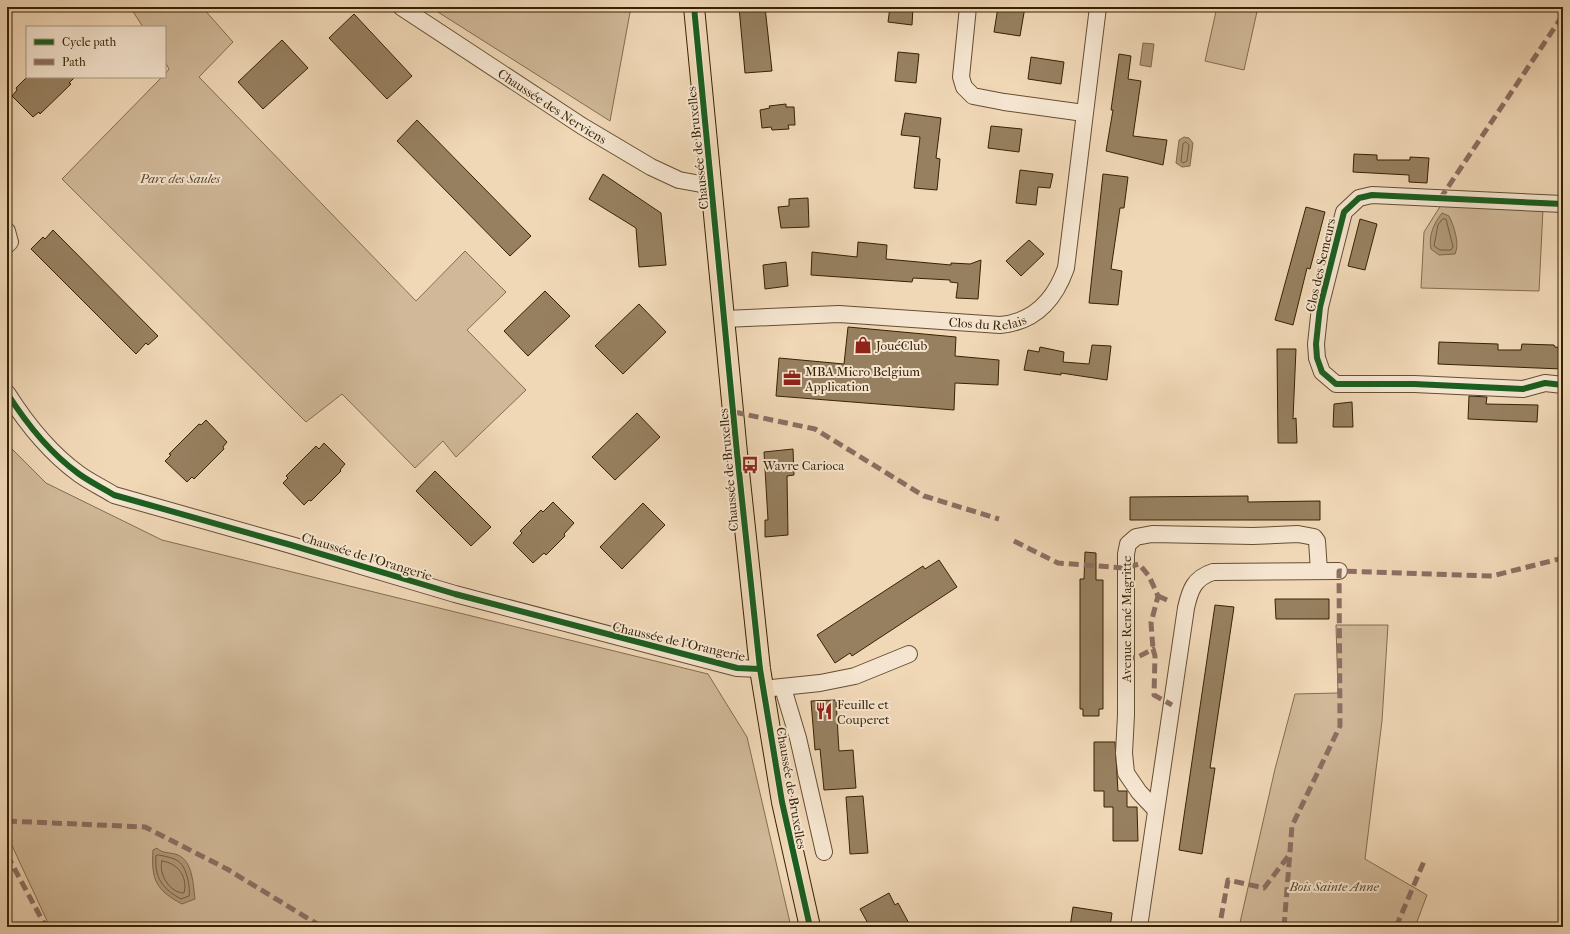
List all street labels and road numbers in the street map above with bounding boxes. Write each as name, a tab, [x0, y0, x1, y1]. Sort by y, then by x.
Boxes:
street label: Chaussée des Nerviens	[495, 66, 610, 147]
street label: Chaussée de Bruxelles	[684, 86, 711, 210]
street label: Clos des Semeurs	[1302, 217, 1339, 313]
street label: Clos du Relais	[948, 312, 1029, 333]
street label: Chaussée de Bruxelles	[716, 408, 741, 532]
street label: Chaussée de l'Orangerie	[300, 529, 435, 584]
street label: Avenue René Magritte	[1119, 555, 1134, 684]
street label: Chaussée de l'Orangerie	[611, 619, 747, 664]
street label: Chaussée de Bruxelles	[773, 726, 810, 850]

